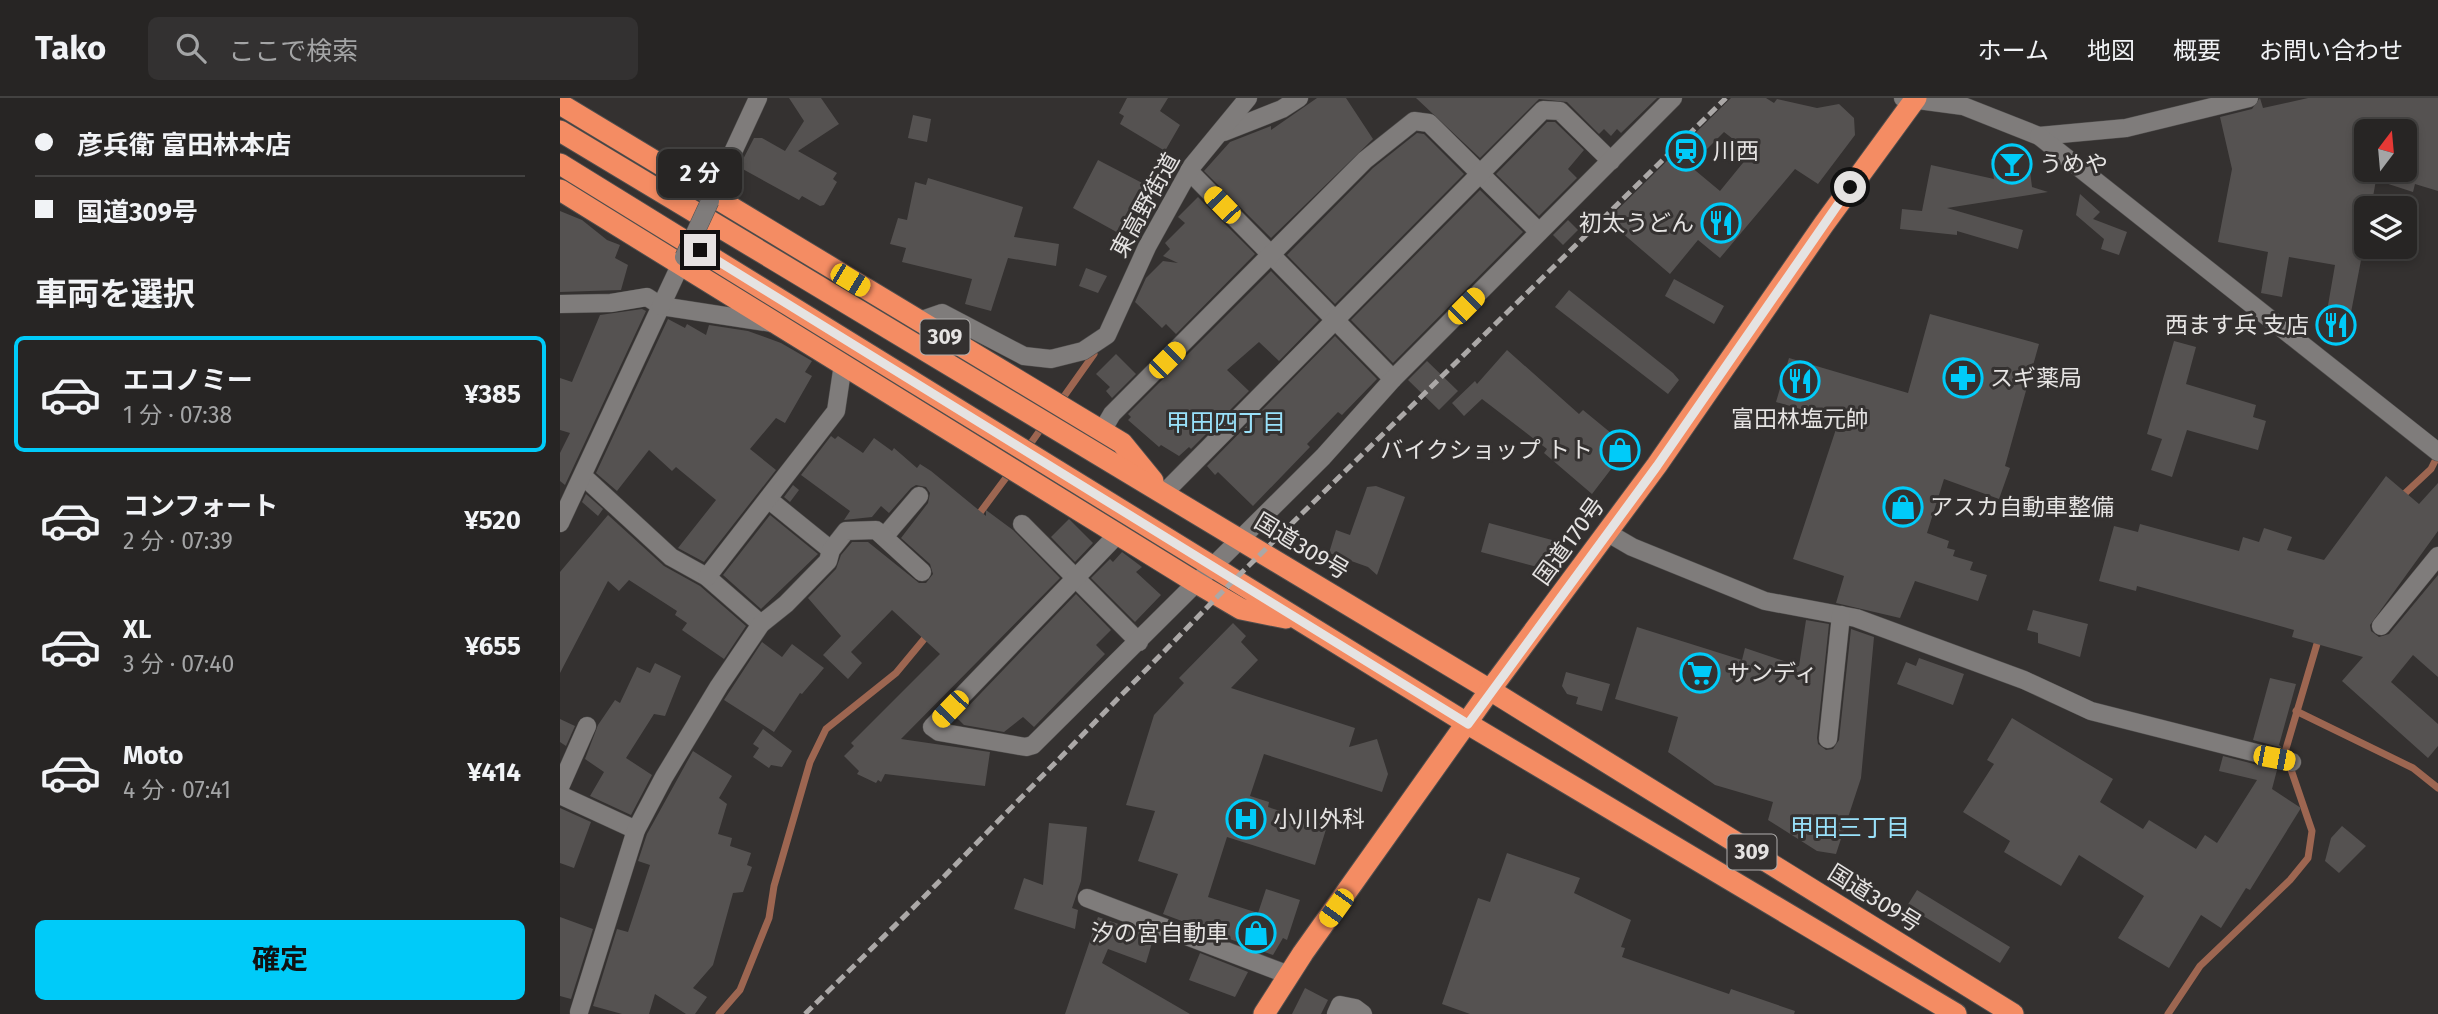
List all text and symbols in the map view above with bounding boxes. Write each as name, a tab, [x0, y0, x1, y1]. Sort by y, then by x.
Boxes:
search box	[148, 17, 638, 80]
text: Tako	[35, 28, 106, 68]
icon: search	[172, 29, 210, 67]
text: ここで検索	[228, 36, 358, 67]
text: ホーム	[1978, 37, 2049, 65]
text: 地図	[2087, 37, 2135, 65]
text: 概要	[2173, 37, 2221, 65]
text: お問い合わせ	[2259, 37, 2403, 65]
north arrow	[2354, 119, 2417, 182]
map controls	[2354, 119, 2417, 259]
text: 彦兵衛 富田林本店	[77, 130, 291, 161]
station icon: 川西	[1665, 130, 1707, 172]
place label: 川西	[1713, 137, 1759, 165]
bar icon: うめや	[1991, 143, 2033, 185]
street label: 東高野街道	[1105, 148, 1185, 262]
callout: 2 分	[658, 149, 742, 198]
place label: うめや	[2039, 150, 2108, 178]
text: 2 分	[680, 159, 720, 187]
route start	[1834, 171, 1866, 203]
car	[1200, 183, 1245, 227]
button: layers	[2354, 196, 2417, 259]
text: 国道309号	[77, 197, 198, 228]
restaurant icon: 初太うどん	[1700, 202, 1742, 244]
place label: 初太うどん	[1579, 209, 1694, 237]
route end	[684, 234, 716, 266]
car	[827, 260, 874, 300]
text: 車両を選択	[35, 275, 195, 313]
car	[1444, 284, 1489, 328]
restaurant icon: 西ます兵 支店	[2315, 304, 2357, 346]
place label: 西ます兵 支店	[2165, 311, 2309, 339]
road number: 309	[920, 320, 970, 354]
car	[1145, 338, 1190, 382]
pharmacy icon: スギ薬局	[1942, 357, 1984, 399]
restaurant icon: 富田林塩元帥	[1779, 360, 1821, 402]
icon: car	[39, 363, 102, 426]
place label: スギ薬局	[1990, 364, 2082, 392]
text: エコノミー	[123, 365, 253, 396]
text: ¥385	[464, 379, 521, 410]
text: 1 分 · 07:38	[123, 401, 232, 429]
place label: 富田林塩元帥	[1731, 405, 1869, 433]
district label: 甲田四丁目	[1166, 409, 1286, 437]
shop icon: バイクショップ トト	[1599, 429, 1641, 471]
place label: バイクショップ トト	[1380, 436, 1593, 464]
shop icon: アスカ自動車整備	[1882, 486, 1924, 528]
icon: car	[39, 489, 102, 552]
text: コンフォート	[123, 491, 278, 522]
street label: 国道170号	[1528, 492, 1610, 590]
place label: アスカ自動車整備	[1930, 493, 2114, 521]
text: ¥520	[464, 505, 521, 536]
street label: 国道309号	[1250, 507, 1354, 585]
text: 2 分 · 07:39	[123, 527, 233, 555]
text: XL	[123, 614, 151, 645]
icon: car	[39, 615, 102, 678]
text: ¥655	[465, 631, 521, 662]
text: 3 分 · 07:40	[123, 650, 234, 678]
supermarket icon: サンディ	[1679, 652, 1721, 694]
place label: サンディ	[1727, 659, 1817, 687]
car	[928, 687, 973, 731]
text: Moto	[123, 740, 183, 771]
icon: car	[39, 741, 102, 804]
car	[2252, 744, 2297, 772]
text: ¥414	[467, 757, 521, 788]
text: 4 分 · 07:41	[123, 776, 231, 804]
hospital icon: 小川外科	[1225, 798, 1267, 840]
place label: 小川外科	[1273, 805, 1365, 833]
district label: 甲田三丁目	[1790, 814, 1910, 842]
road number: 309	[1728, 834, 1776, 870]
street label: 国道309号	[1823, 858, 1927, 938]
car	[1316, 885, 1357, 931]
shop icon: 汐の宮自動車	[1235, 912, 1277, 954]
place label: 汐の宮自動車	[1091, 919, 1229, 947]
button: 確定	[35, 920, 525, 1000]

